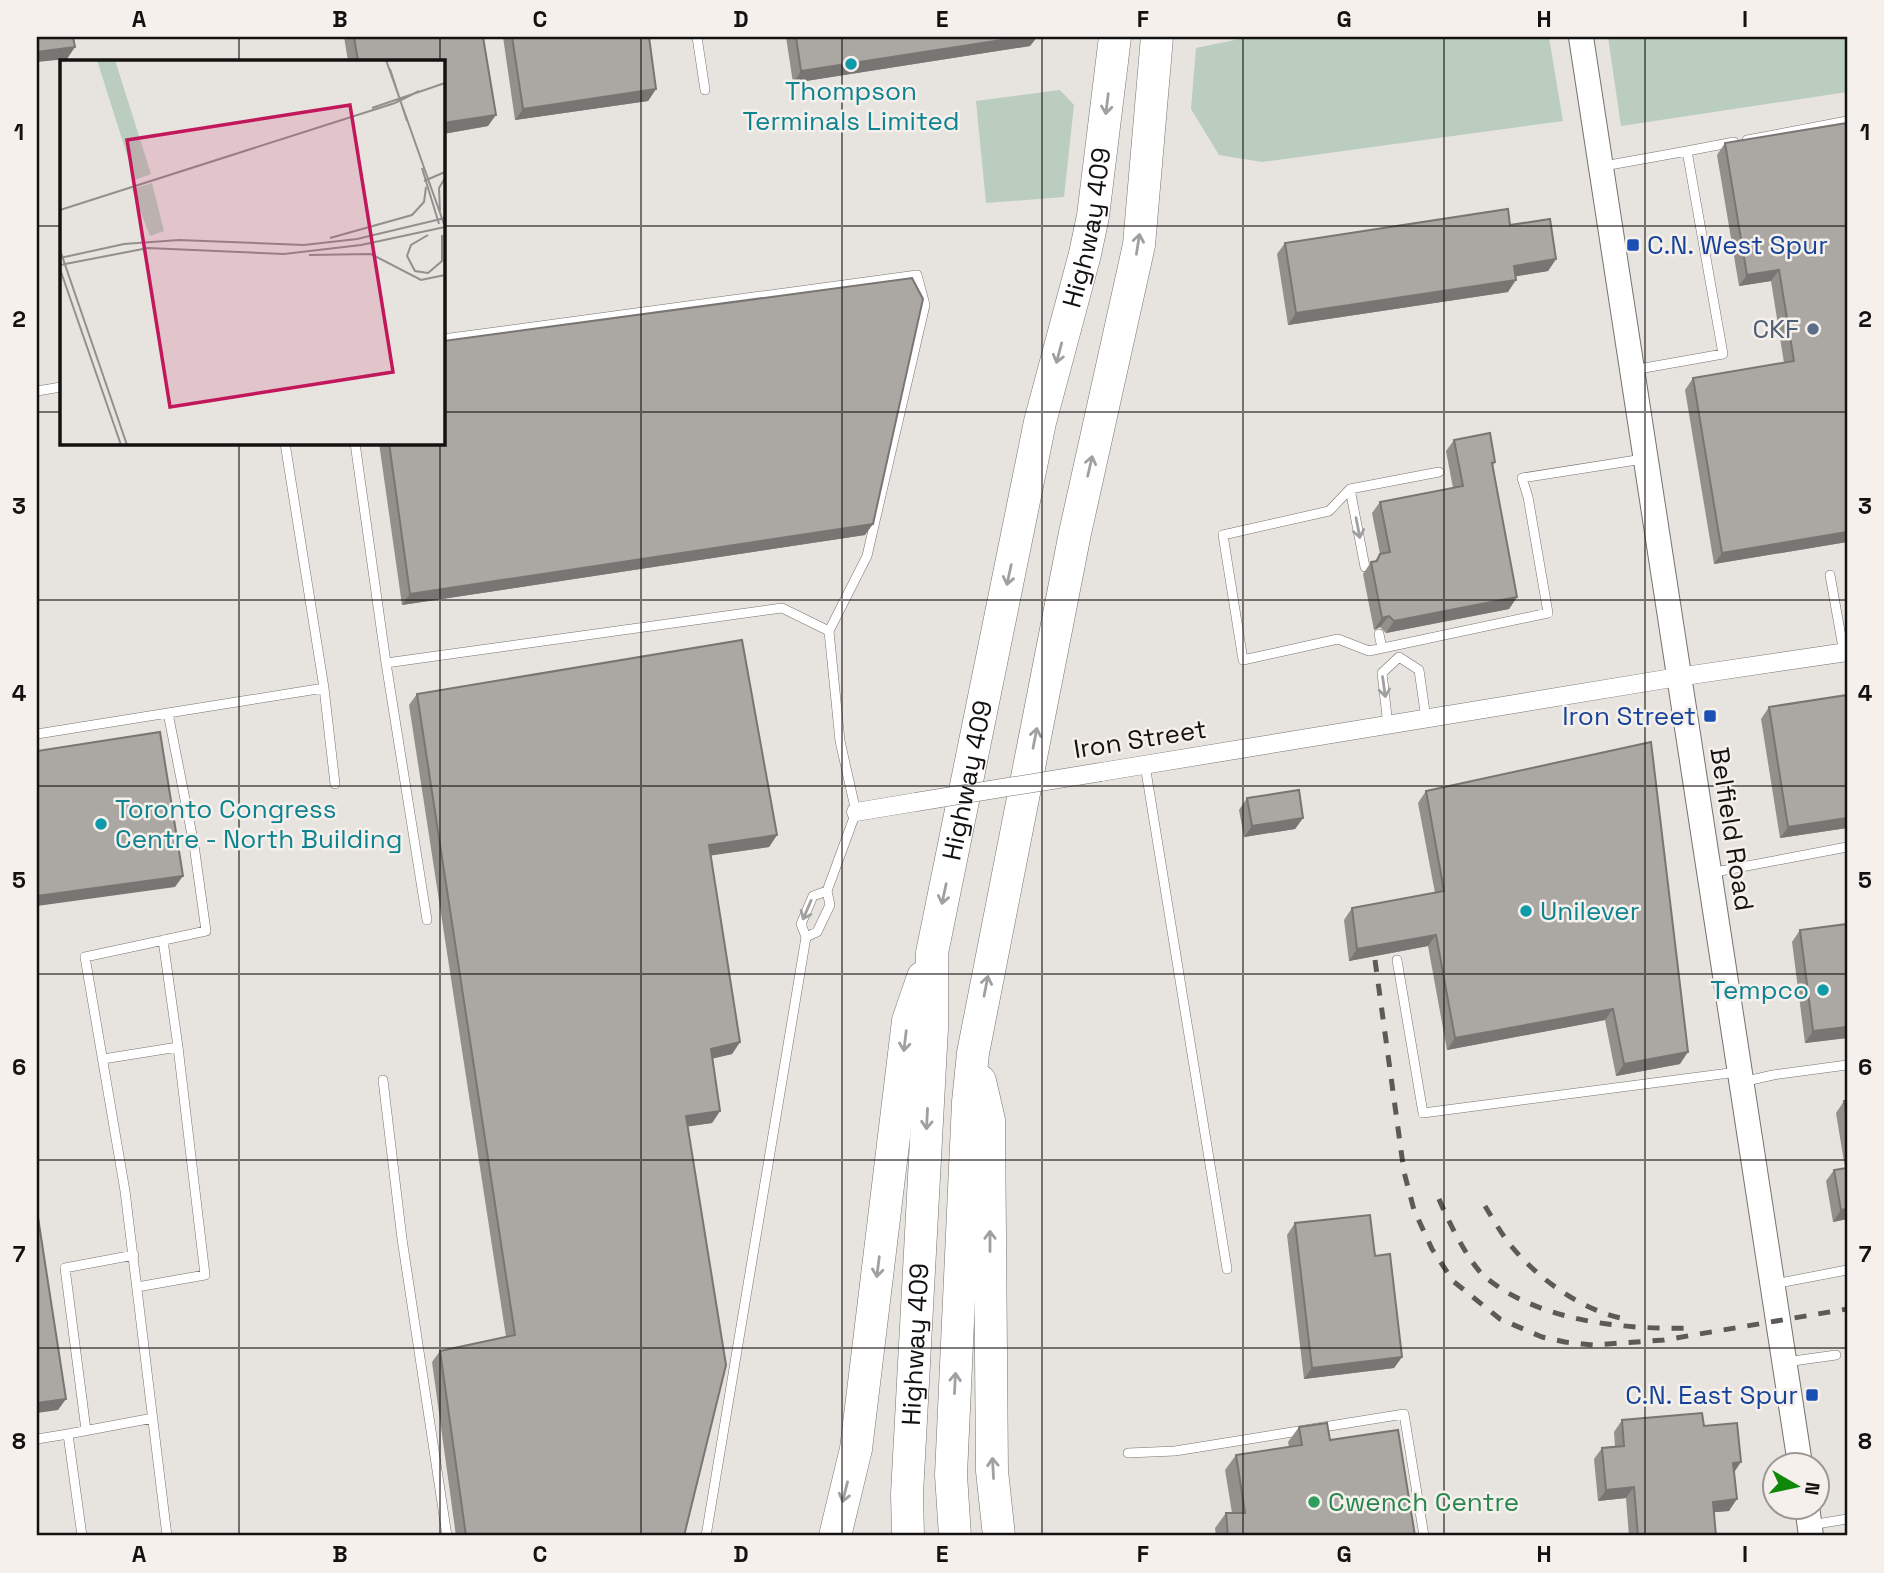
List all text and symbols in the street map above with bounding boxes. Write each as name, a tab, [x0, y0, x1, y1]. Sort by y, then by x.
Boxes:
text: A	[132, 4, 147, 34]
text: B	[332, 4, 348, 34]
text: C	[533, 4, 547, 34]
text: D	[733, 4, 749, 34]
text: E	[936, 4, 948, 34]
text: F	[1137, 4, 1149, 34]
text: G	[1336, 4, 1352, 34]
text: H	[1536, 4, 1552, 34]
text: I	[1742, 4, 1748, 34]
marker: Thompson Terminals Limited	[843, 56, 859, 72]
inset map	[60, 60, 444, 444]
place label: Thompson Terminals Limited	[742, 74, 960, 138]
one-way arrow	[1100, 93, 1113, 115]
text: 1	[14, 117, 24, 147]
text: 1	[1860, 117, 1870, 147]
street label: Highway 409	[1054, 145, 1118, 311]
place label: C.N. West Spur	[1647, 228, 1828, 262]
one-way arrow	[1132, 233, 1145, 256]
marker: C.N. West Spur	[1625, 237, 1641, 253]
text: 2	[12, 304, 26, 334]
text: 2	[1858, 304, 1872, 334]
place label: CKF	[1752, 312, 1799, 346]
marker: CKF	[1805, 321, 1821, 337]
one-way arrow	[1051, 342, 1064, 364]
one-way arrow	[1083, 455, 1097, 478]
text: 3	[12, 491, 26, 521]
text: 3	[1858, 491, 1872, 521]
one-way arrow	[1351, 516, 1365, 539]
one-way arrow	[1001, 563, 1015, 586]
one-way arrow	[1378, 676, 1391, 698]
text: 4	[12, 678, 27, 708]
text: 4	[1858, 678, 1873, 708]
street label: Highway 409	[934, 697, 1000, 863]
place label: Iron Street	[1562, 699, 1696, 733]
marker: Iron Street	[1702, 708, 1718, 724]
street label: Iron Street	[1071, 712, 1209, 766]
one-way arrow	[1028, 727, 1042, 750]
street label: Belfield Road	[1702, 745, 1762, 913]
place label: Toronto Congress Centre - North Building	[115, 792, 402, 856]
marker: Toronto Congress Centre - North Building	[93, 816, 109, 832]
text: 5	[12, 865, 26, 895]
text: 5	[1858, 865, 1872, 895]
one-way arrow	[936, 882, 950, 905]
place label: Unilever	[1540, 894, 1640, 928]
one-way arrow	[800, 898, 813, 920]
marker: Unilever	[1518, 903, 1534, 919]
place label: Tempco	[1710, 973, 1809, 1007]
one-way arrow	[980, 975, 994, 998]
marker: Tempco	[1815, 982, 1831, 998]
one-way arrow	[899, 1029, 912, 1052]
text: 6	[12, 1052, 26, 1082]
text: 6	[1858, 1052, 1872, 1082]
one-way arrow	[920, 1107, 933, 1130]
one-way arrow	[983, 1230, 997, 1253]
text: 7	[13, 1239, 26, 1269]
text: 7	[1859, 1239, 1872, 1269]
one-way arrow	[872, 1255, 885, 1278]
street label: Highway 409	[894, 1262, 936, 1426]
one-way arrow	[949, 1371, 962, 1394]
place label: C.N. East Spur	[1625, 1378, 1798, 1412]
marker: C.N. East Spur	[1804, 1387, 1820, 1403]
text: 8	[12, 1426, 26, 1456]
text: 8	[1858, 1426, 1872, 1456]
north arrow	[1762, 1450, 1832, 1520]
one-way arrow	[986, 1457, 999, 1480]
one-way arrow	[838, 1480, 852, 1503]
text: N	[1799, 1480, 1826, 1497]
place label: Cwench Centre	[1328, 1485, 1519, 1519]
marker: Cwench Centre	[1306, 1494, 1322, 1510]
text: A	[132, 1539, 147, 1569]
text: B	[332, 1539, 348, 1569]
text: C	[533, 1539, 547, 1569]
text: D	[733, 1539, 749, 1569]
text: E	[936, 1539, 948, 1569]
text: F	[1137, 1539, 1149, 1569]
text: G	[1336, 1539, 1352, 1569]
text: H	[1536, 1539, 1552, 1569]
text: I	[1742, 1539, 1748, 1569]

